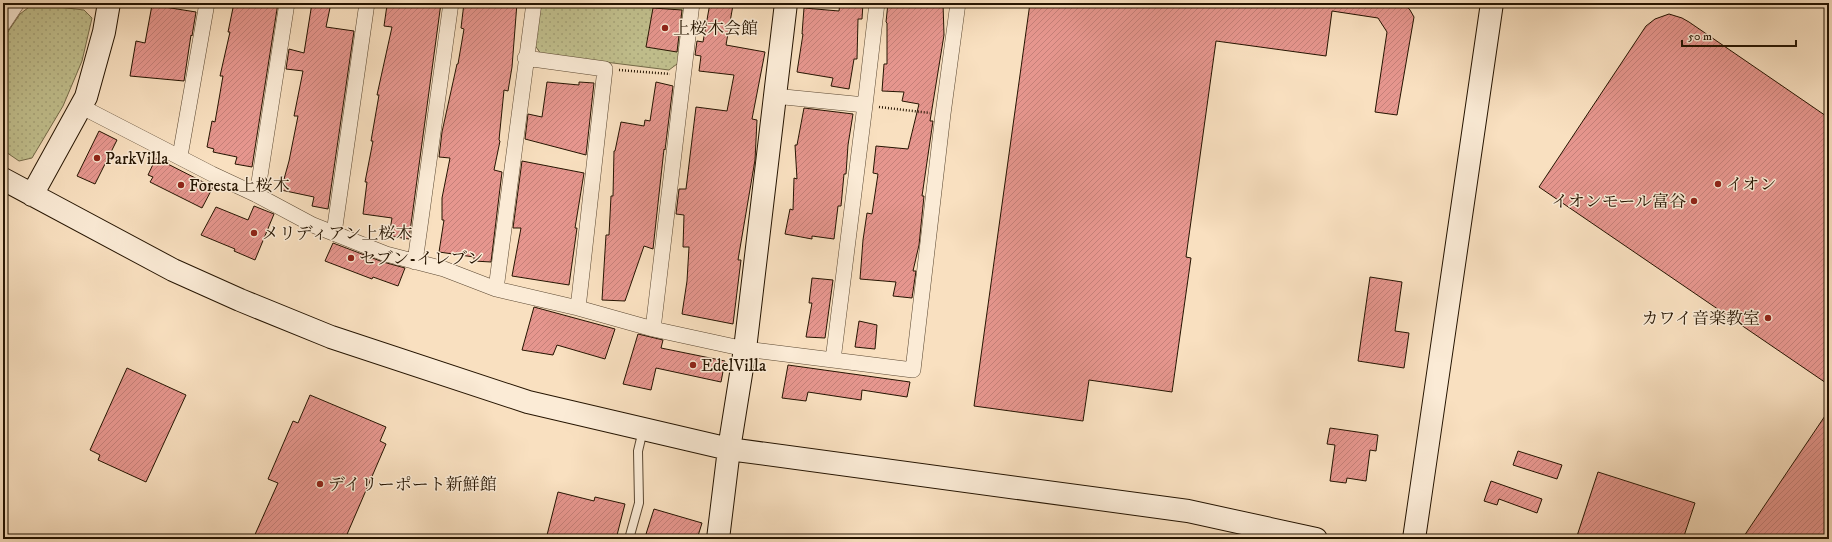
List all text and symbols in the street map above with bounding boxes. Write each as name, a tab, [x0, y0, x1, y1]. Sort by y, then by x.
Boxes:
place label: 上桜木会館	[673, 18, 758, 40]
scale bar	[1682, 22, 1796, 48]
marker: 上桜木会館	[660, 23, 670, 33]
text: 50 m	[1688, 29, 1712, 44]
place label: ParkVilla	[105, 148, 169, 170]
marker: ParkVilla	[92, 153, 102, 163]
place label: イオン	[1726, 174, 1777, 196]
place label: Foresta上桜木	[189, 175, 290, 197]
marker: イオン	[1713, 179, 1723, 189]
marker: Foresta上桜木	[176, 180, 186, 190]
place label: イオンモール富谷	[1552, 191, 1686, 213]
marker: イオンモール富谷	[1689, 196, 1699, 206]
place label: メリディアン上桜木	[262, 223, 413, 245]
marker: メリディアン上桜木	[249, 228, 259, 238]
place label: セブン-イレブン	[359, 248, 484, 270]
marker: セブン-イレブン	[346, 253, 356, 263]
place label: カワイ音楽教室	[1642, 308, 1760, 330]
marker: カワイ音楽教室	[1763, 313, 1773, 323]
place label: EdelVilla	[701, 355, 767, 377]
marker: EdelVilla	[688, 360, 698, 370]
place label: デイリーポート新鮮館	[328, 474, 497, 496]
marker: デイリーポート新鮮館	[315, 479, 325, 489]

